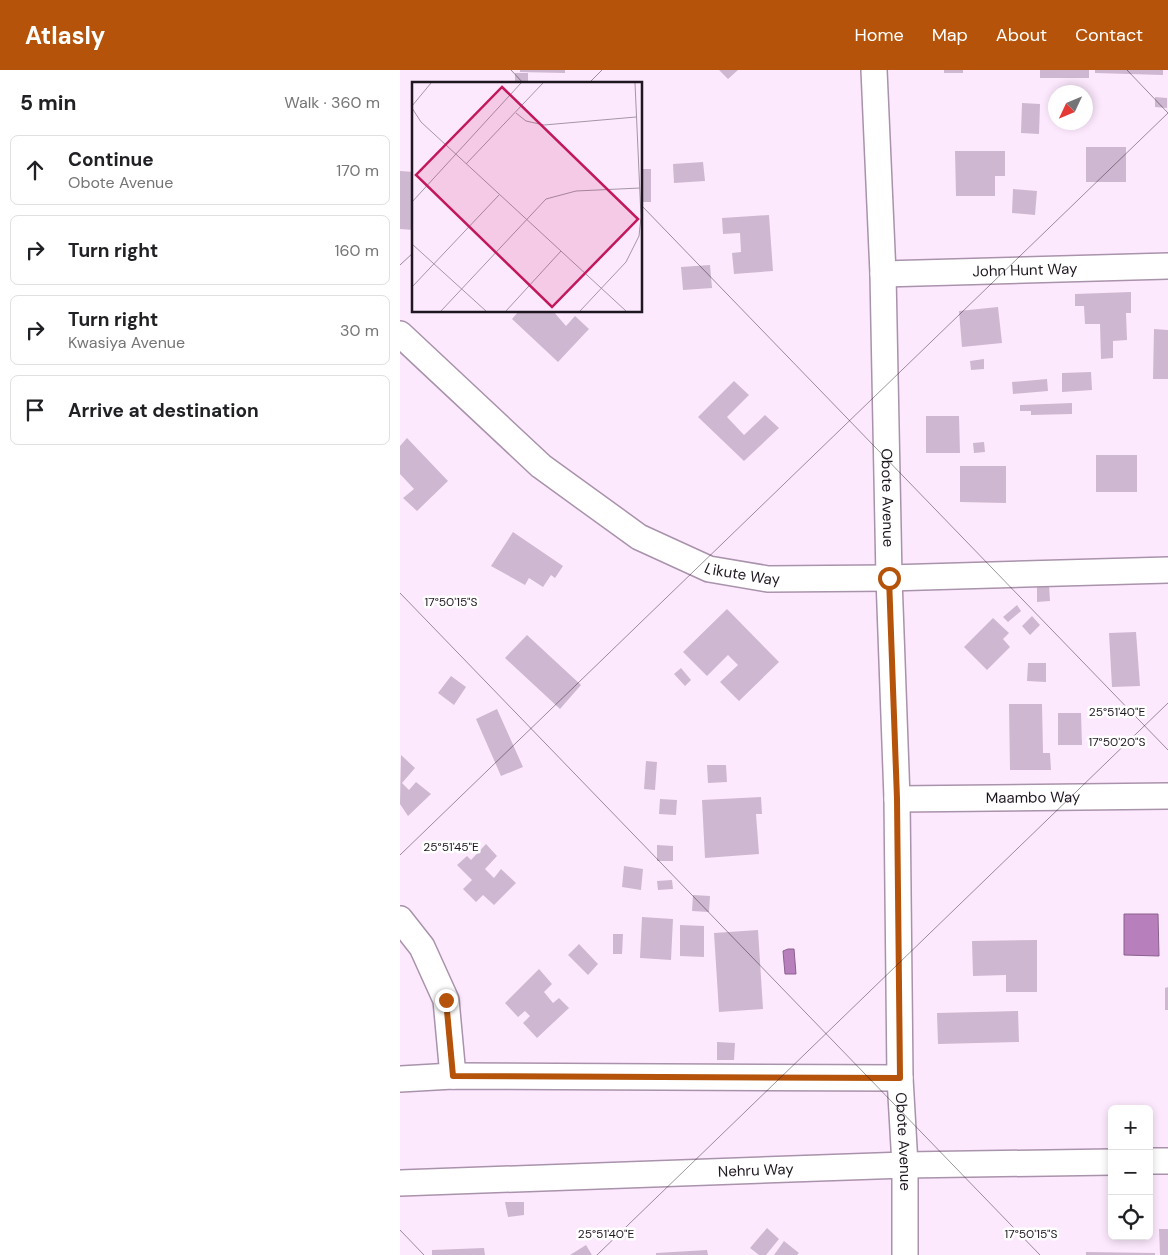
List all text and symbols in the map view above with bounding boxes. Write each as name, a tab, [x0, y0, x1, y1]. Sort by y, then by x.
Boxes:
text: Atlasly	[25, 20, 105, 51]
text: Home	[854, 23, 904, 47]
text: Map	[932, 23, 968, 47]
text: About	[996, 23, 1047, 47]
text: Contact	[1075, 23, 1143, 47]
inset map	[412, 82, 642, 312]
north arrow	[1048, 85, 1093, 130]
text: 5 min	[20, 89, 76, 117]
text: Walk · 360 m	[284, 92, 380, 113]
text: Continue	[68, 147, 154, 172]
icon: ahead	[21, 156, 49, 184]
text: 170 m	[336, 160, 379, 181]
text: Obote Avenue	[68, 172, 173, 193]
icon: right	[21, 236, 49, 264]
text: Turn right	[68, 238, 158, 263]
text: 160 m	[335, 240, 379, 261]
street label: John Hunt Way	[972, 259, 1078, 281]
text: Turn right	[68, 307, 158, 332]
icon: right	[21, 316, 49, 344]
text: 30 m	[340, 320, 379, 341]
text: Kwasiya Avenue	[68, 332, 185, 353]
icon: arrive	[21, 396, 49, 424]
text: Arrive at destination	[68, 398, 259, 423]
street label: Obote Avenue	[876, 448, 898, 547]
street label: Likute Way	[701, 558, 781, 589]
route start	[878, 567, 901, 590]
text: 17°50'15"S	[424, 594, 478, 610]
text: 25°51'40"E	[1089, 704, 1145, 720]
text: 17°50'20"S	[1088, 734, 1146, 750]
street label: Maambo Way	[986, 787, 1081, 808]
text: 25°51'45"E	[423, 839, 479, 855]
route end	[435, 989, 458, 1012]
street label: Obote Avenue	[891, 1092, 915, 1191]
map controls	[1108, 1105, 1153, 1240]
button: +	[1108, 1105, 1153, 1150]
button: −	[1108, 1150, 1153, 1195]
street label: Nehru Way	[718, 1159, 795, 1182]
button: locate	[1108, 1195, 1153, 1240]
text: 25°51'40"E	[578, 1226, 634, 1242]
text: 17°50'15"S	[1004, 1226, 1058, 1242]

